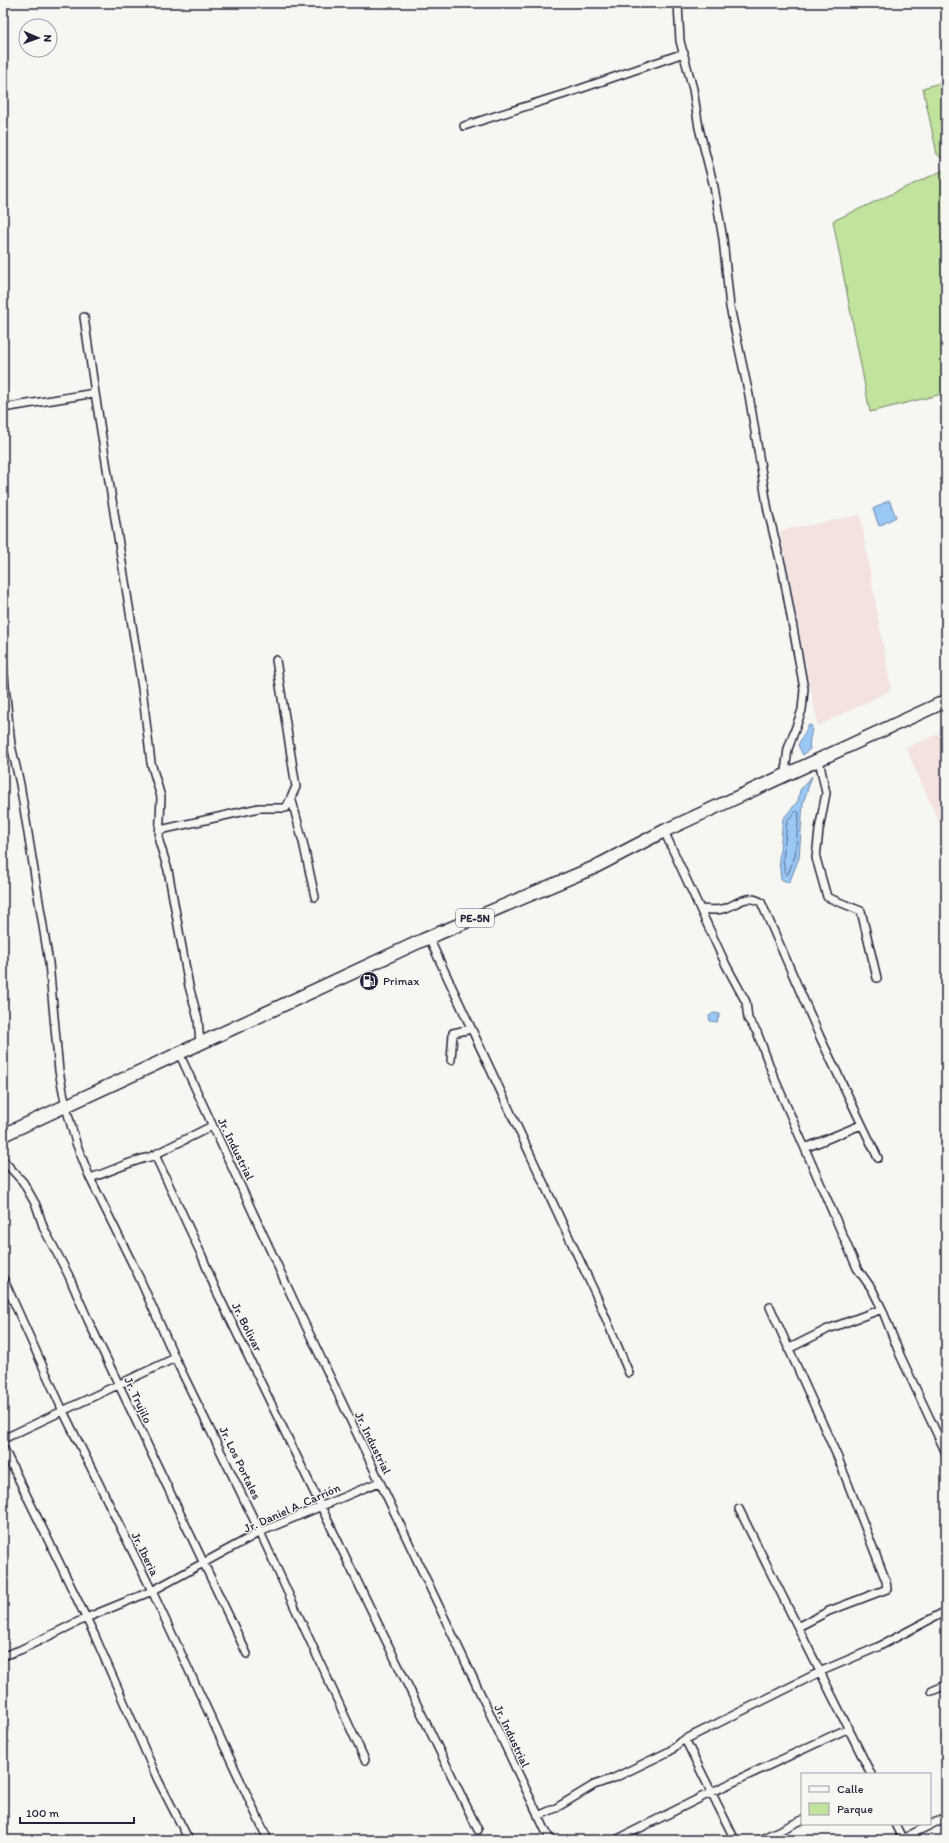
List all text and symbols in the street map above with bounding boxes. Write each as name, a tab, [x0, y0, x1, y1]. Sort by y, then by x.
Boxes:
north arrow	[18, 18, 58, 58]
text: N	[41, 34, 54, 42]
road number: PE-5N	[456, 909, 494, 927]
fuel station icon: Primax	[358, 970, 380, 992]
place label: Primax	[383, 974, 419, 988]
street label: Jr. Industrial	[215, 1116, 257, 1183]
street label: Jr. Bolivar	[229, 1300, 265, 1354]
street label: Jr. Trujilo	[121, 1375, 155, 1425]
street label: Jr. Industrial	[352, 1410, 394, 1477]
street label: Jr. Los Portales	[216, 1424, 264, 1502]
street label: Jr. Daniel A. Carrión	[242, 1480, 343, 1536]
street label: Jr. Iberia	[128, 1530, 162, 1579]
street label: Jr. Industrial	[491, 1702, 533, 1770]
legend	[801, 1773, 931, 1825]
text: Calle	[837, 1782, 864, 1796]
scale bar	[20, 1799, 134, 1825]
text: Parque	[837, 1802, 873, 1816]
text: 100 m	[26, 1806, 59, 1820]

